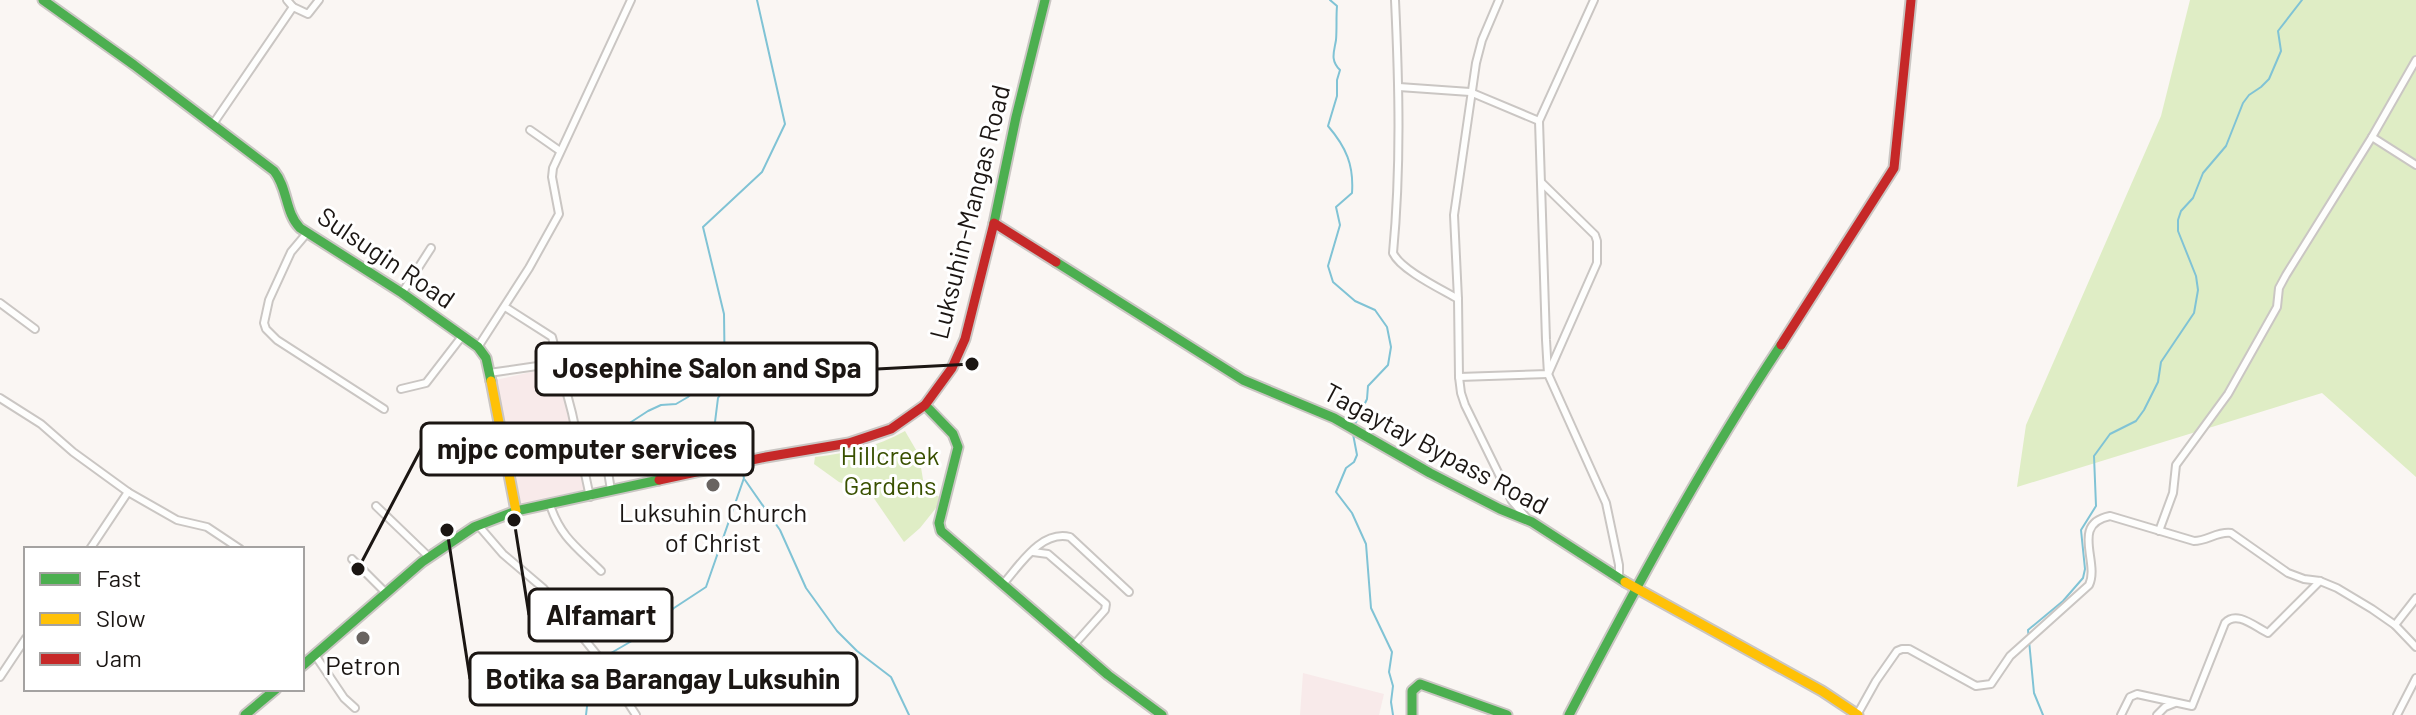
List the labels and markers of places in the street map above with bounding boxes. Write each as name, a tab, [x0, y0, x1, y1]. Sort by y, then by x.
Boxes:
callout: Josephine Salon and Spa	[536, 343, 877, 395]
callout: mjpc computer services	[421, 423, 753, 475]
marker: Luksuhin Church of Christ	[704, 476, 722, 494]
place label: Luksuhin Church of Christ	[619, 496, 807, 557]
callout: Alfamart	[529, 589, 672, 641]
marker: Petron	[354, 629, 372, 647]
place label: Petron	[325, 649, 401, 680]
callout: Botika sa Barangay Luksuhin	[470, 653, 857, 705]

